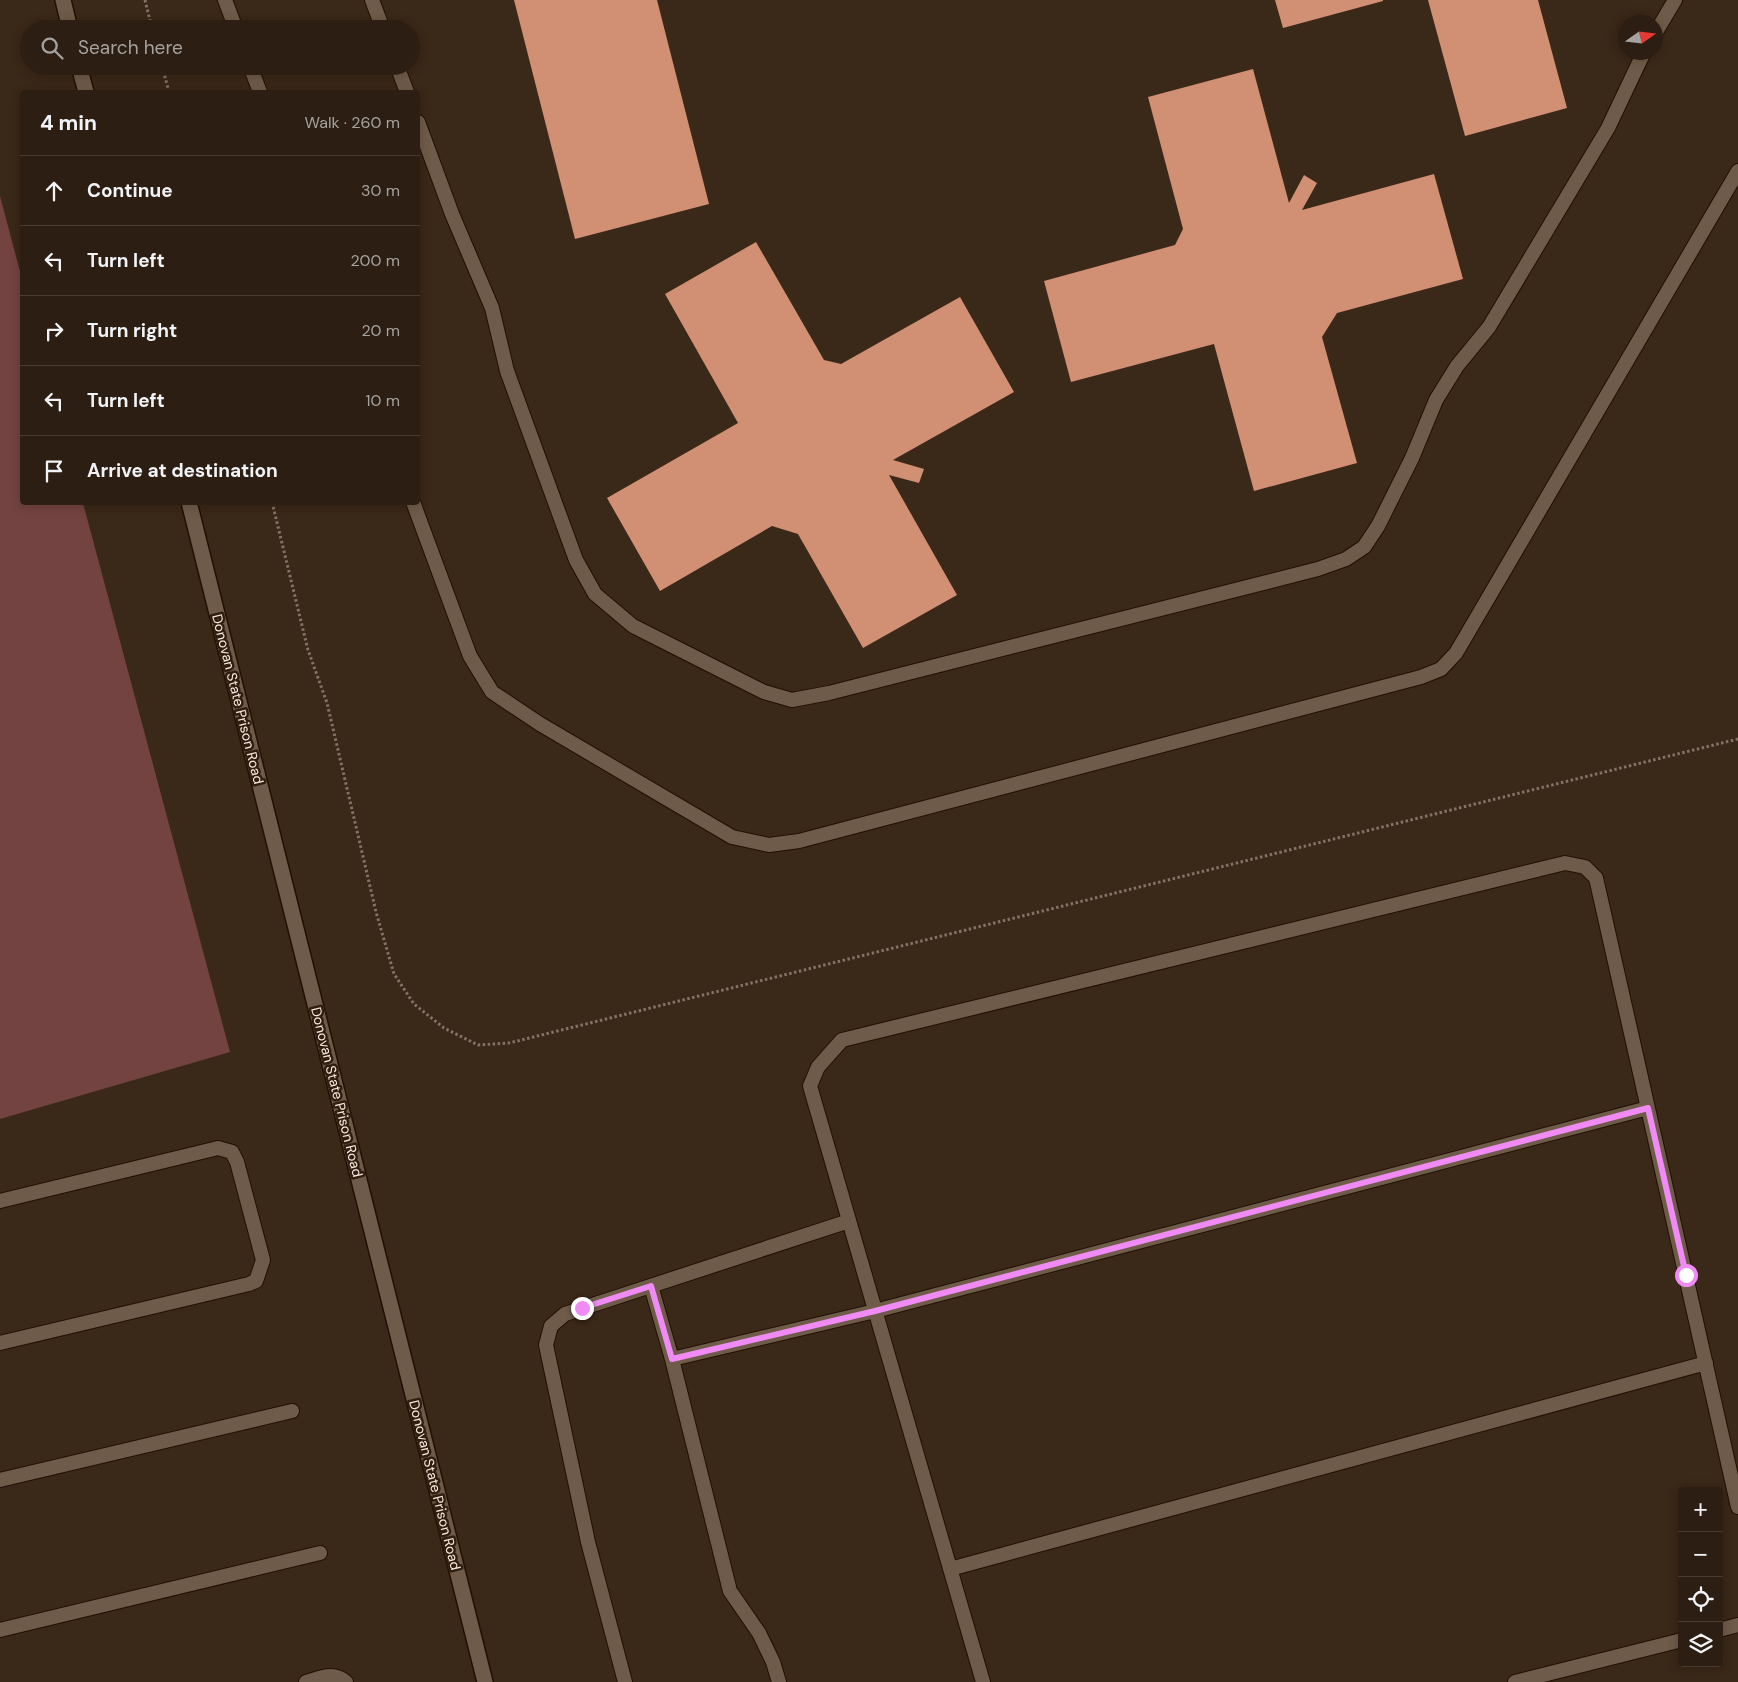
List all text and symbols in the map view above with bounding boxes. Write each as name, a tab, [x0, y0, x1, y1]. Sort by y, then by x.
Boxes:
north arrow	[1618, 15, 1663, 60]
search box	[20, 20, 420, 75]
icon: search	[38, 34, 66, 62]
text: Search here	[78, 35, 183, 60]
text: 4 min	[40, 109, 97, 137]
text: Walk · 260 m	[305, 112, 400, 133]
icon: ahead	[40, 177, 68, 205]
text: Continue	[87, 178, 173, 203]
text: 30 m	[361, 180, 400, 201]
icon: left	[40, 247, 68, 275]
text: Turn left	[87, 248, 165, 273]
text: 200 m	[351, 250, 400, 271]
icon: right	[40, 317, 68, 345]
text: Turn right	[87, 318, 177, 343]
text: 20 m	[361, 320, 400, 341]
icon: left	[40, 387, 68, 415]
text: Turn left	[87, 388, 165, 413]
text: 10 m	[366, 390, 400, 411]
icon: arrive	[40, 457, 68, 485]
text: Arrive at destination	[87, 458, 278, 483]
street label: Donovan State Prison Road	[208, 612, 268, 786]
street label: Donovan State Prison Road	[307, 1005, 367, 1179]
route start	[1675, 1264, 1698, 1287]
route end	[571, 1297, 594, 1320]
street label: Donovan State Prison Road	[405, 1398, 465, 1572]
map controls	[1678, 1487, 1723, 1667]
button: +	[1678, 1487, 1723, 1532]
button: −	[1678, 1532, 1723, 1577]
button: locate	[1678, 1577, 1723, 1622]
button: layers	[1678, 1622, 1723, 1667]

